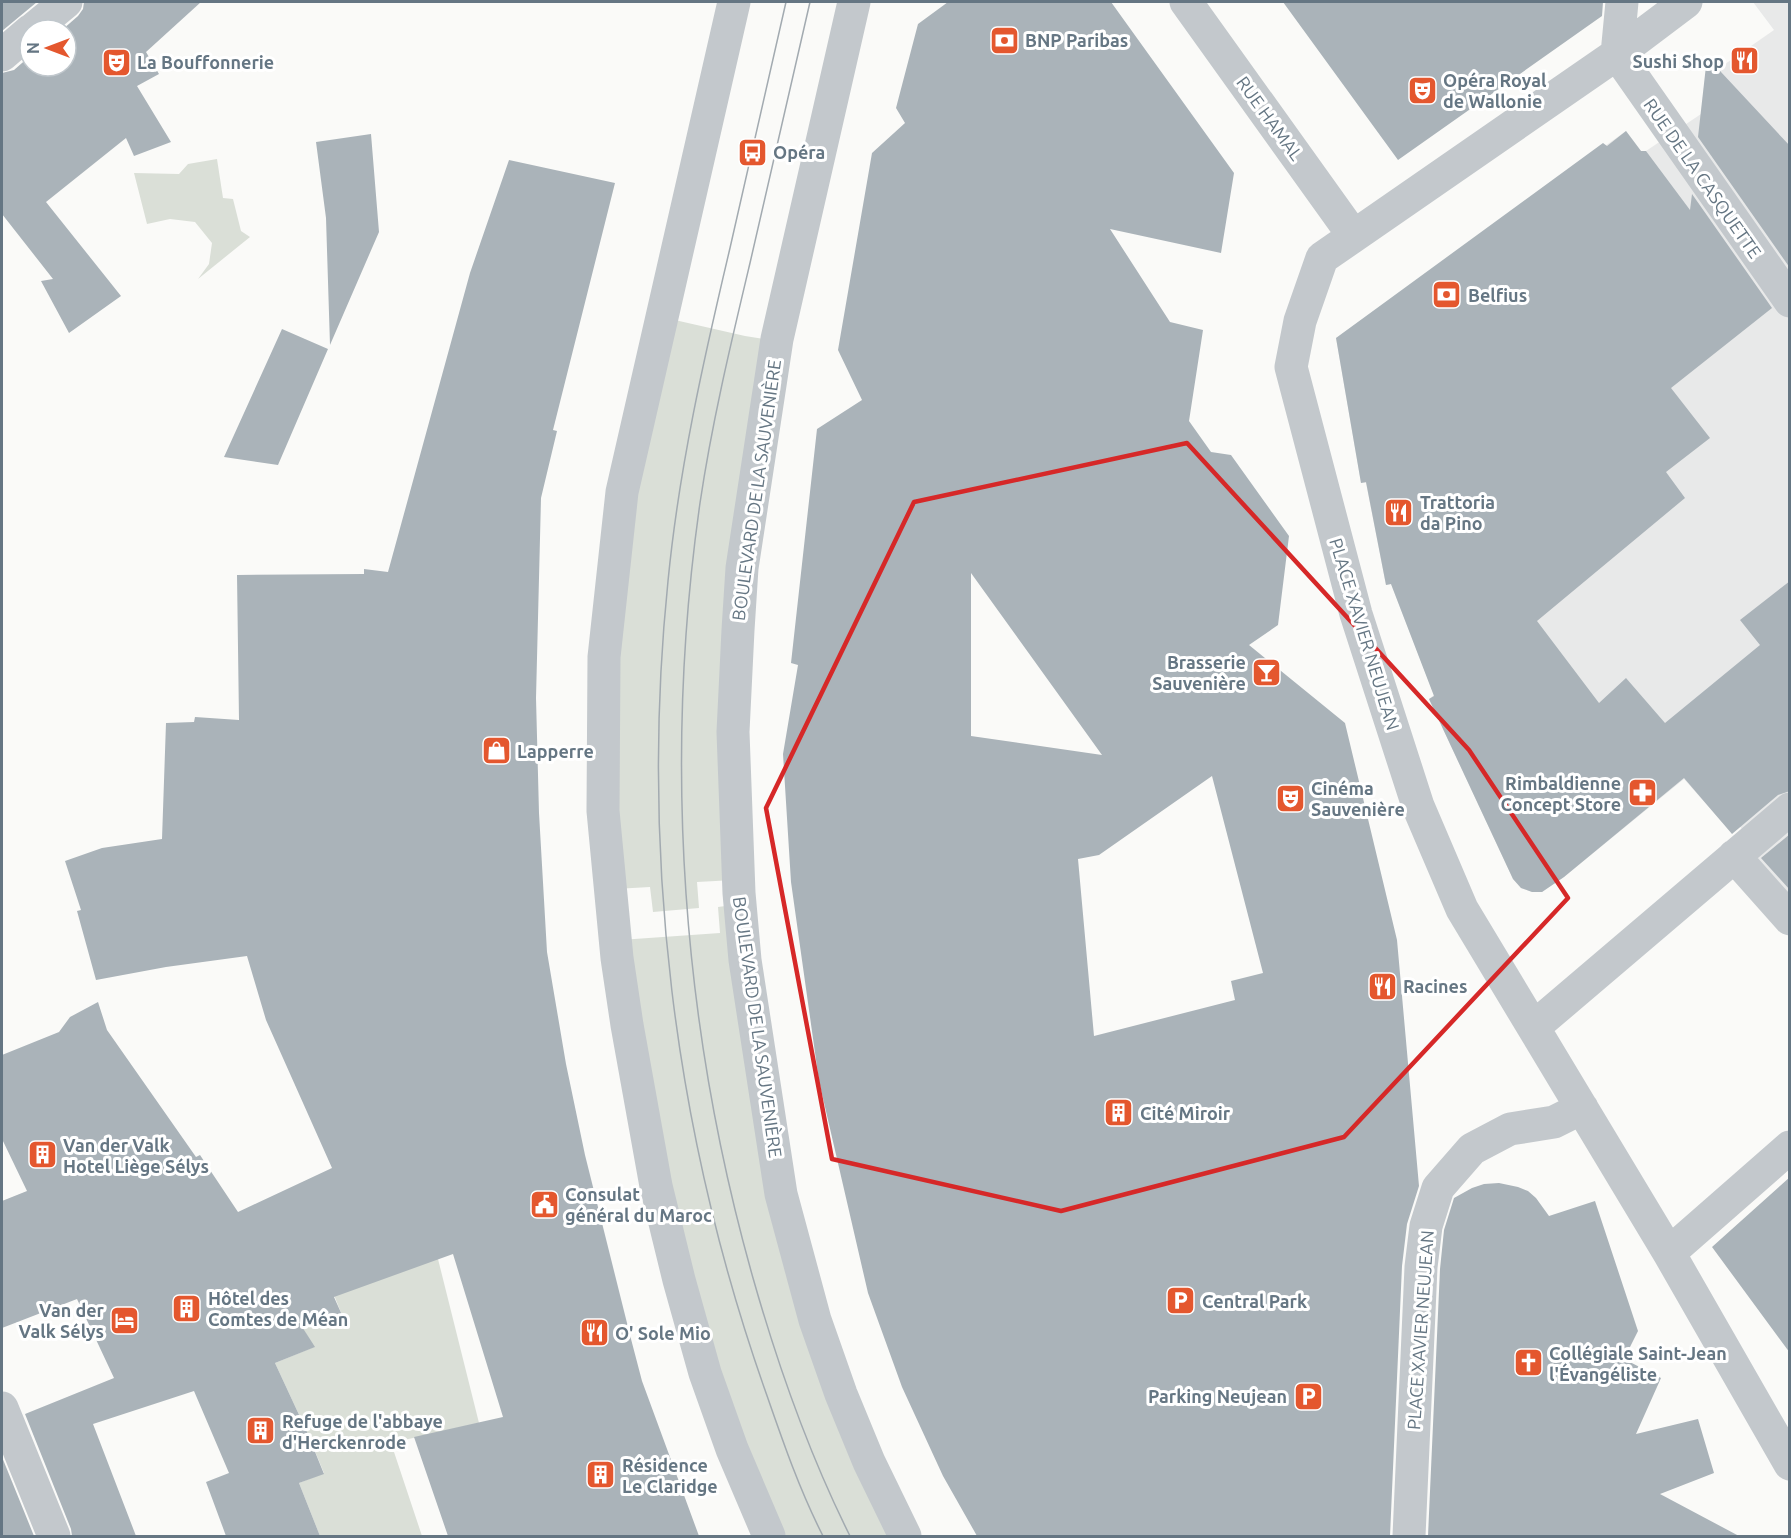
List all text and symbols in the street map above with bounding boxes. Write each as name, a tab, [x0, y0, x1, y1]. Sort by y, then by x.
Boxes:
north arrow	[18, 18, 78, 78]
bank icon: BNP Paribas	[988, 24, 1020, 56]
place label: BNP Paribas	[1025, 30, 1128, 50]
text: N	[24, 42, 42, 54]
restaurant icon: Sushi Shop	[1729, 45, 1761, 77]
theatre icon: La Bouffonnerie	[100, 46, 132, 78]
place label: Sushi Shop	[1633, 51, 1724, 71]
place label: La Bouffonnerie	[137, 52, 274, 72]
place label: Opéra Royal de Wallonie	[1443, 70, 1547, 111]
street label: RUE HAMAL	[1233, 72, 1307, 164]
theatre icon: Opéra Royal de Wallonie	[1406, 74, 1438, 106]
street label: RUE DE LA CASQUETTE	[1640, 94, 1766, 262]
bus stop icon: Opéra	[736, 136, 768, 168]
place label: Opéra	[773, 142, 825, 162]
bank icon: Belfius	[1431, 279, 1463, 311]
place label: Belfius	[1468, 285, 1527, 305]
street label: BOULEVARD DE LA SAUVENIÈRE	[727, 358, 784, 622]
place label: Trattoria da Pino	[1420, 492, 1495, 533]
restaurant icon: Trattoria da Pino	[1383, 496, 1415, 528]
street label: PLACE XAVIER NEUJEAN	[1326, 536, 1404, 732]
place label: Brasserie Sauvenière	[1152, 652, 1246, 693]
bar icon: Brasserie Sauvenière	[1251, 656, 1283, 688]
shop icon: Lapperre	[480, 735, 512, 767]
place label: Lapperre	[517, 741, 594, 761]
place label: Rimbaldienne Concept Store	[1500, 773, 1621, 814]
pharmacy icon: Rimbaldienne Concept Store	[1626, 777, 1658, 809]
place label: Cinéma Sauvenière	[1311, 778, 1405, 819]
theatre icon: Cinéma Sauvenière	[1274, 782, 1306, 814]
street label: BOULEVARD DE LA SAUVENIÈRE	[730, 895, 787, 1159]
restaurant icon: Racines	[1366, 970, 1398, 1002]
place label: Racines	[1403, 976, 1467, 996]
building icon: Cité Miroir	[1103, 1097, 1135, 1129]
place label: Cité Miroir	[1140, 1103, 1231, 1123]
place label: Van der Valk Hotel Liège Sélys	[63, 1135, 209, 1176]
building icon: Van der Valk Hotel Liège Sélys	[26, 1139, 58, 1171]
place label: Consulat général du Maroc	[565, 1184, 712, 1225]
public building icon: Consulat général du Maroc	[528, 1188, 560, 1220]
street label: PLACE XAVIER NEUJEAN	[1403, 1230, 1437, 1430]
parking icon: Central Park	[1165, 1285, 1197, 1317]
place label: Hôtel des Comtes de Méan	[208, 1288, 348, 1329]
place label: Central Park	[1202, 1291, 1307, 1311]
building icon: Hôtel des Comtes de Méan	[171, 1292, 203, 1324]
place label: Van der Valk Sélys	[18, 1300, 105, 1341]
hotel icon: Van der Valk Sélys	[109, 1304, 141, 1336]
restaurant icon: O' Sole Mio	[578, 1317, 610, 1349]
place label: O' Sole Mio	[615, 1323, 711, 1343]
place label: Collégiale Saint-Jean l'Évangéliste	[1549, 1343, 1727, 1384]
church icon: Collégiale Saint-Jean l'Évangéliste	[1512, 1347, 1544, 1379]
parking icon: Parking Neujean	[1292, 1380, 1324, 1412]
place label: Parking Neujean	[1148, 1386, 1287, 1406]
place label: Refuge de l'abbaye d'Herckenrode	[282, 1411, 443, 1452]
building icon: Refuge de l'abbaye d'Herckenrode	[245, 1415, 277, 1447]
place label: Résidence Le Claridge	[622, 1455, 718, 1496]
building icon: Résidence Le Claridge	[585, 1459, 617, 1491]

